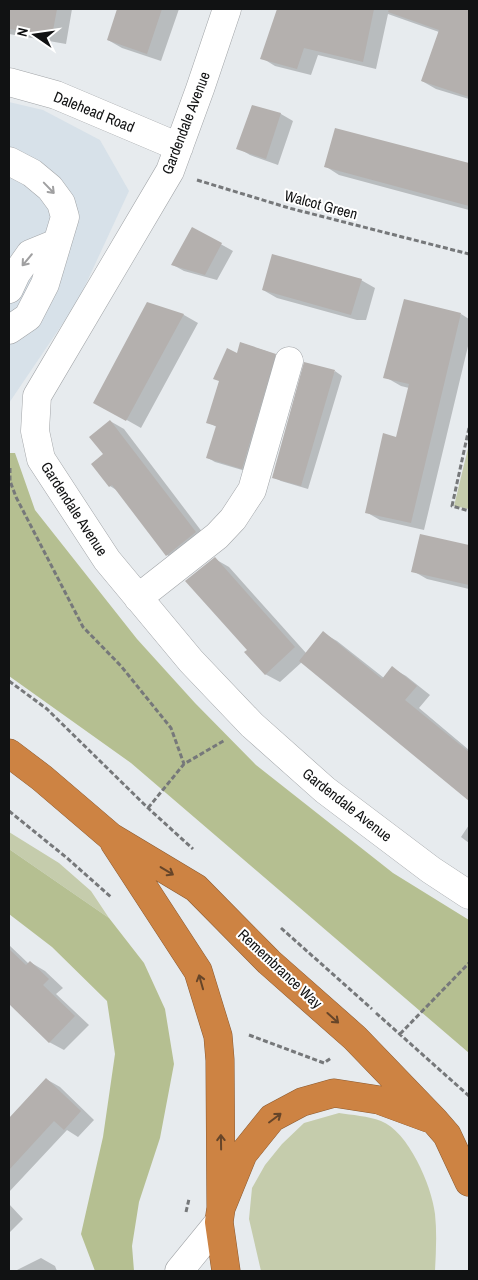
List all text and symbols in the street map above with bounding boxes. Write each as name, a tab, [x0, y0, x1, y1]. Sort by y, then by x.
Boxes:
north arrow	[10, 10, 60, 60]
text: N	[13, 26, 32, 38]
street label: Gardendale Avenue	[156, 68, 215, 177]
street label: Dalehead Road	[51, 86, 138, 137]
one-way arrow	[43, 182, 55, 195]
street label: Walcot Green	[282, 185, 360, 224]
one-way arrow	[21, 253, 33, 266]
street label: Gardendale Avenue	[36, 457, 113, 560]
street label: Gardendale Avenue	[298, 763, 397, 846]
one-way arrow	[160, 867, 174, 877]
street label: Remembrance Way	[234, 924, 328, 1014]
one-way arrow	[196, 974, 206, 990]
one-way arrow	[326, 1012, 339, 1024]
one-way arrow	[268, 1113, 282, 1123]
one-way arrow	[216, 1134, 226, 1150]

